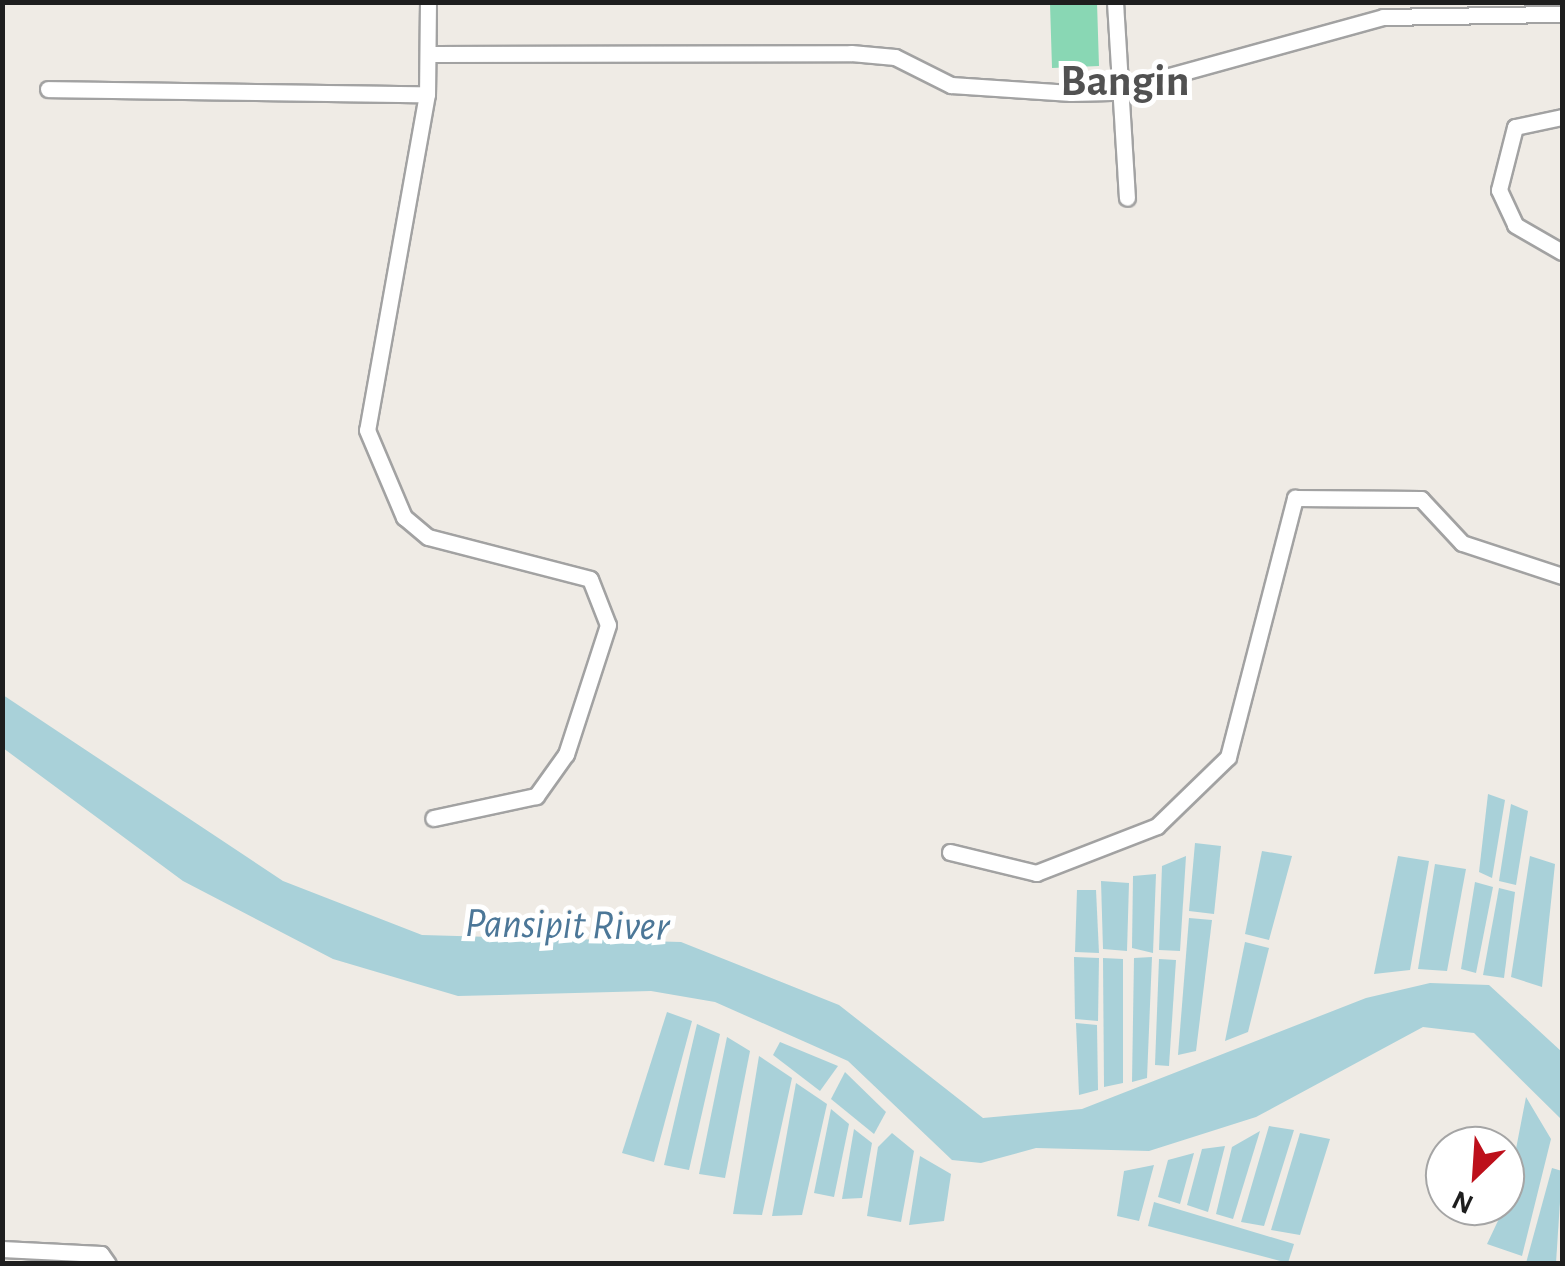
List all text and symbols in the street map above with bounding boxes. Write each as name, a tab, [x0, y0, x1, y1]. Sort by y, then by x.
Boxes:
district label: Bangin	[1060, 55, 1190, 109]
water label: Pansipit River	[464, 898, 670, 952]
north arrow	[1425, 1126, 1525, 1226]
text: N	[1448, 1185, 1478, 1218]

